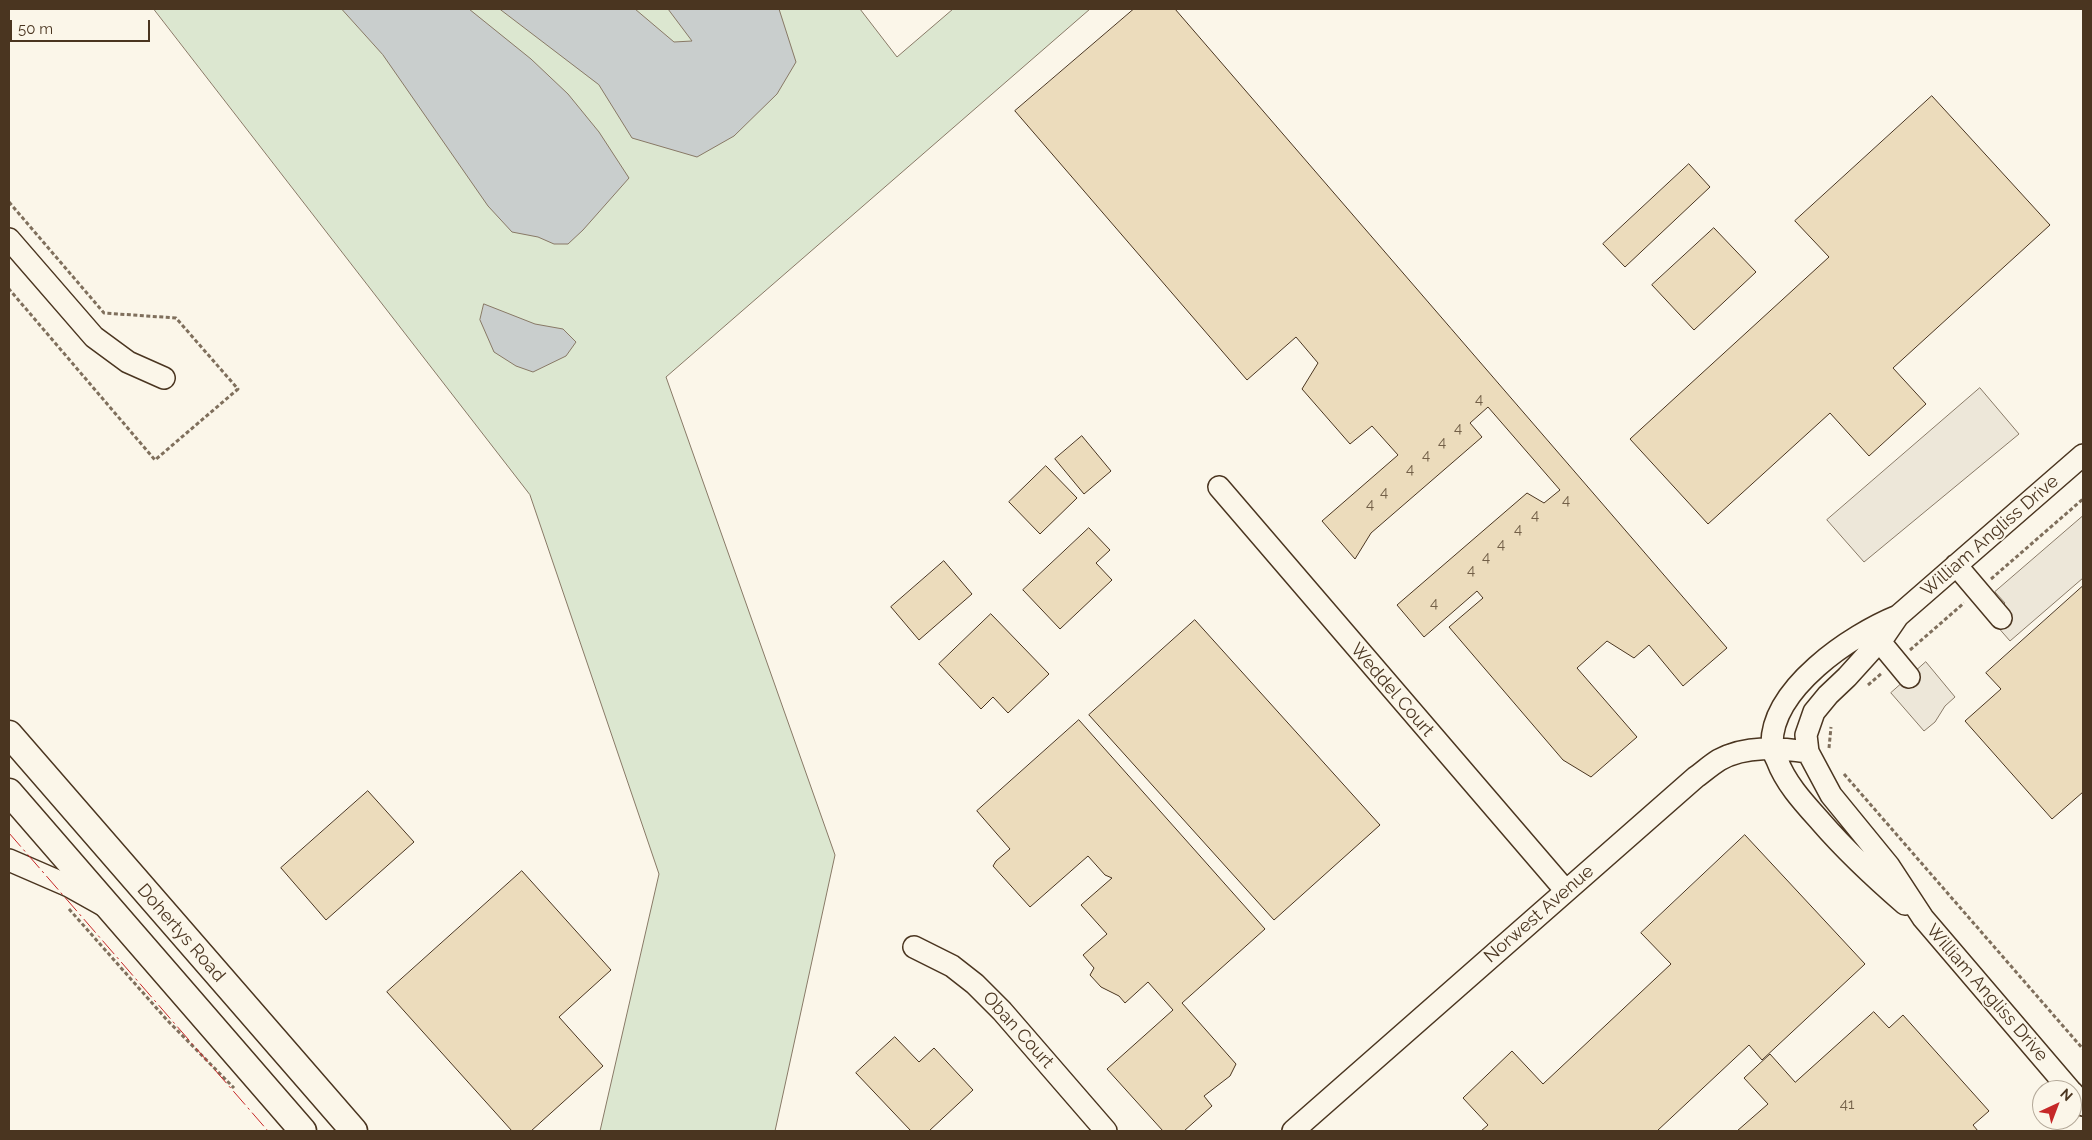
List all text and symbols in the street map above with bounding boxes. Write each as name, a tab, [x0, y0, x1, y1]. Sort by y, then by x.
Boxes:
scale bar	[12, 10, 152, 42]
text: 50 m	[18, 20, 53, 38]
house number: 4	[1475, 390, 1483, 408]
house number: 4	[1454, 419, 1462, 437]
house number: 4	[1438, 433, 1446, 451]
house number: 4	[1422, 446, 1430, 464]
house number: 4	[1406, 460, 1414, 478]
street label: William Angliss Drive	[1917, 470, 2063, 602]
house number: 4	[1380, 483, 1388, 501]
house number: 4	[1562, 491, 1570, 509]
house number: 4	[1366, 495, 1374, 513]
house number: 4	[1531, 506, 1539, 524]
house number: 4	[1514, 520, 1522, 538]
house number: 4	[1497, 535, 1505, 553]
house number: 4	[1482, 548, 1490, 566]
house number: 4	[1467, 561, 1475, 579]
house number: 4	[1430, 594, 1438, 612]
street label: Weddel Court	[1346, 639, 1438, 741]
street label: Norwest Avenue	[1480, 861, 1598, 967]
street label: Dohertys Road	[133, 880, 229, 986]
street label: William Angliss Drive	[1921, 920, 2053, 1066]
street label: Oban Court	[978, 987, 1058, 1073]
north arrow	[2032, 1080, 2082, 1130]
text: N	[2057, 1085, 2076, 1104]
house number: 41	[1840, 1095, 1854, 1113]

